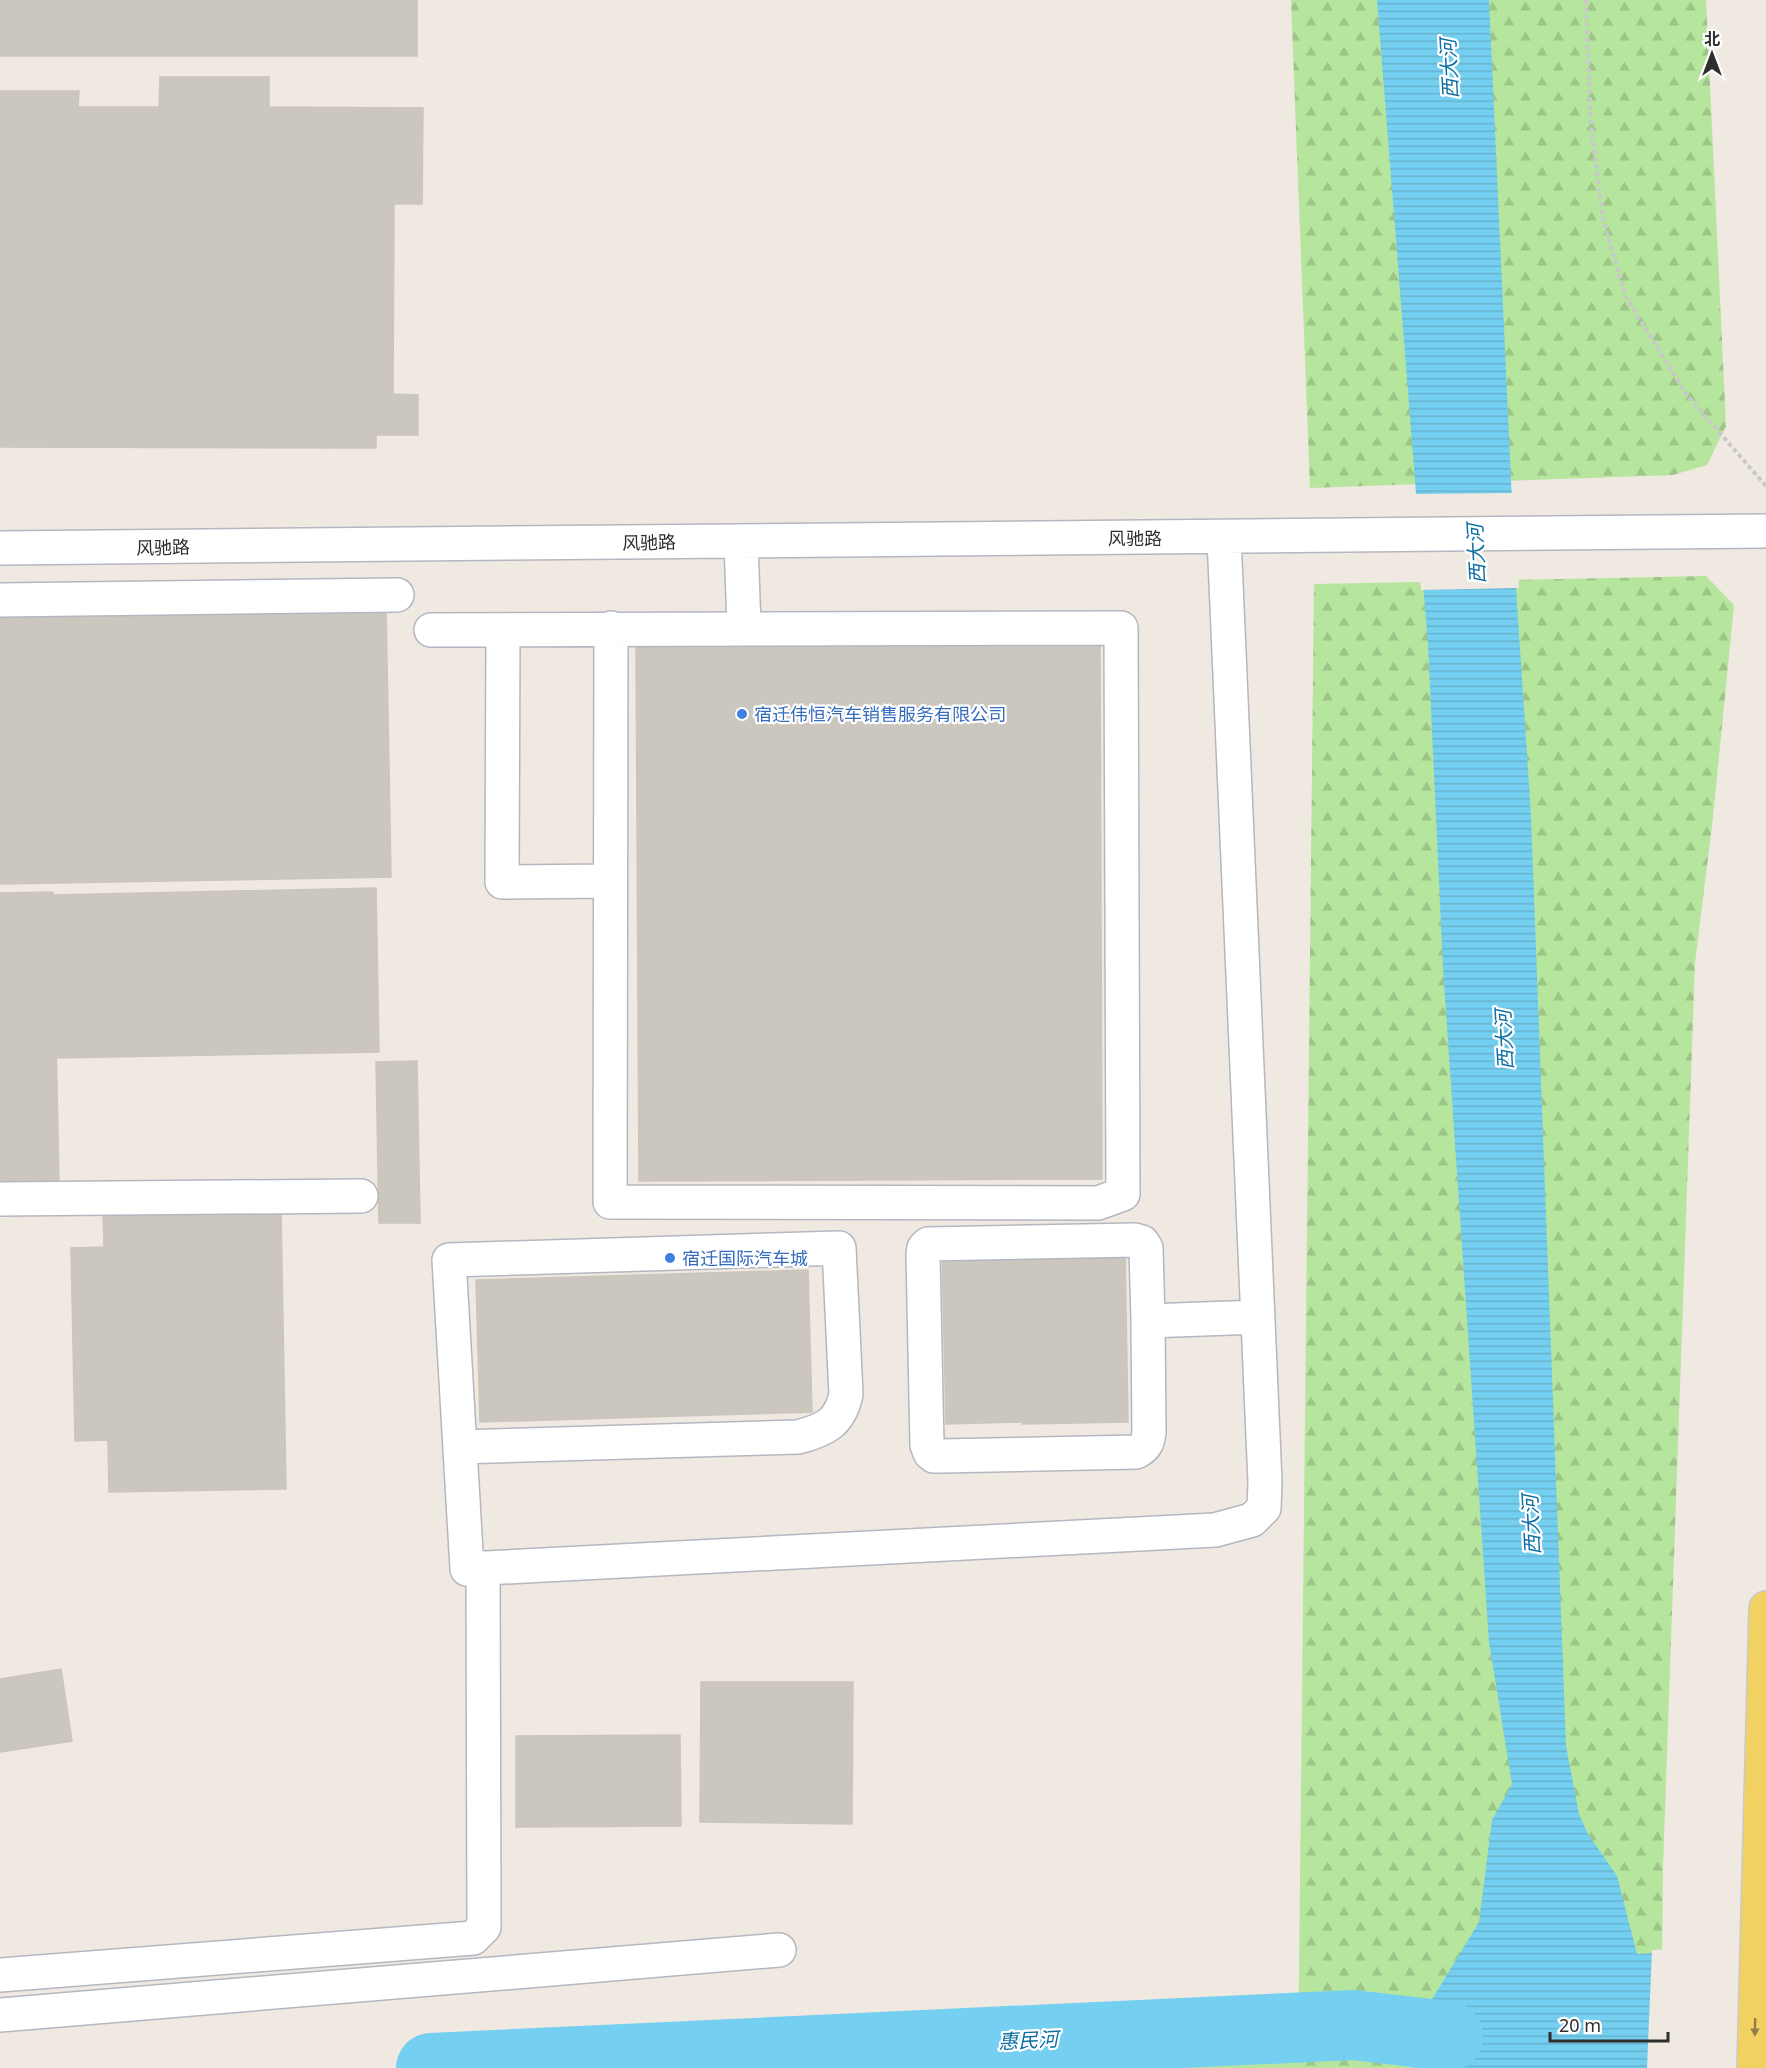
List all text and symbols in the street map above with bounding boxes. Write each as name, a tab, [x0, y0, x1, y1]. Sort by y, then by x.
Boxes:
north arrow	[1682, 24, 1742, 84]
text: 北	[1704, 28, 1720, 50]
water label: 西大河	[1434, 34, 1464, 100]
water label: 西大河	[1461, 519, 1491, 585]
street label: 风驰路	[1108, 526, 1162, 550]
street label: 风驰路	[622, 530, 676, 554]
street label: 风驰路	[136, 535, 190, 559]
place label: 宿迁伟恒汽车销售服务有限公司	[754, 702, 1006, 726]
marker: 宿迁伟恒汽车销售服务有限公司	[735, 707, 749, 721]
water label: 西大河	[1489, 1005, 1519, 1071]
place label: 宿迁国际汽车城	[682, 1246, 808, 1270]
marker: 宿迁国际汽车城	[663, 1251, 677, 1265]
water label: 西大河	[1516, 1490, 1546, 1556]
scale bar	[1550, 2005, 1668, 2043]
text: 20 m	[1559, 2013, 1601, 2037]
one-way arrow	[1750, 2018, 1760, 2037]
water label: 惠民河	[997, 2025, 1063, 2055]

